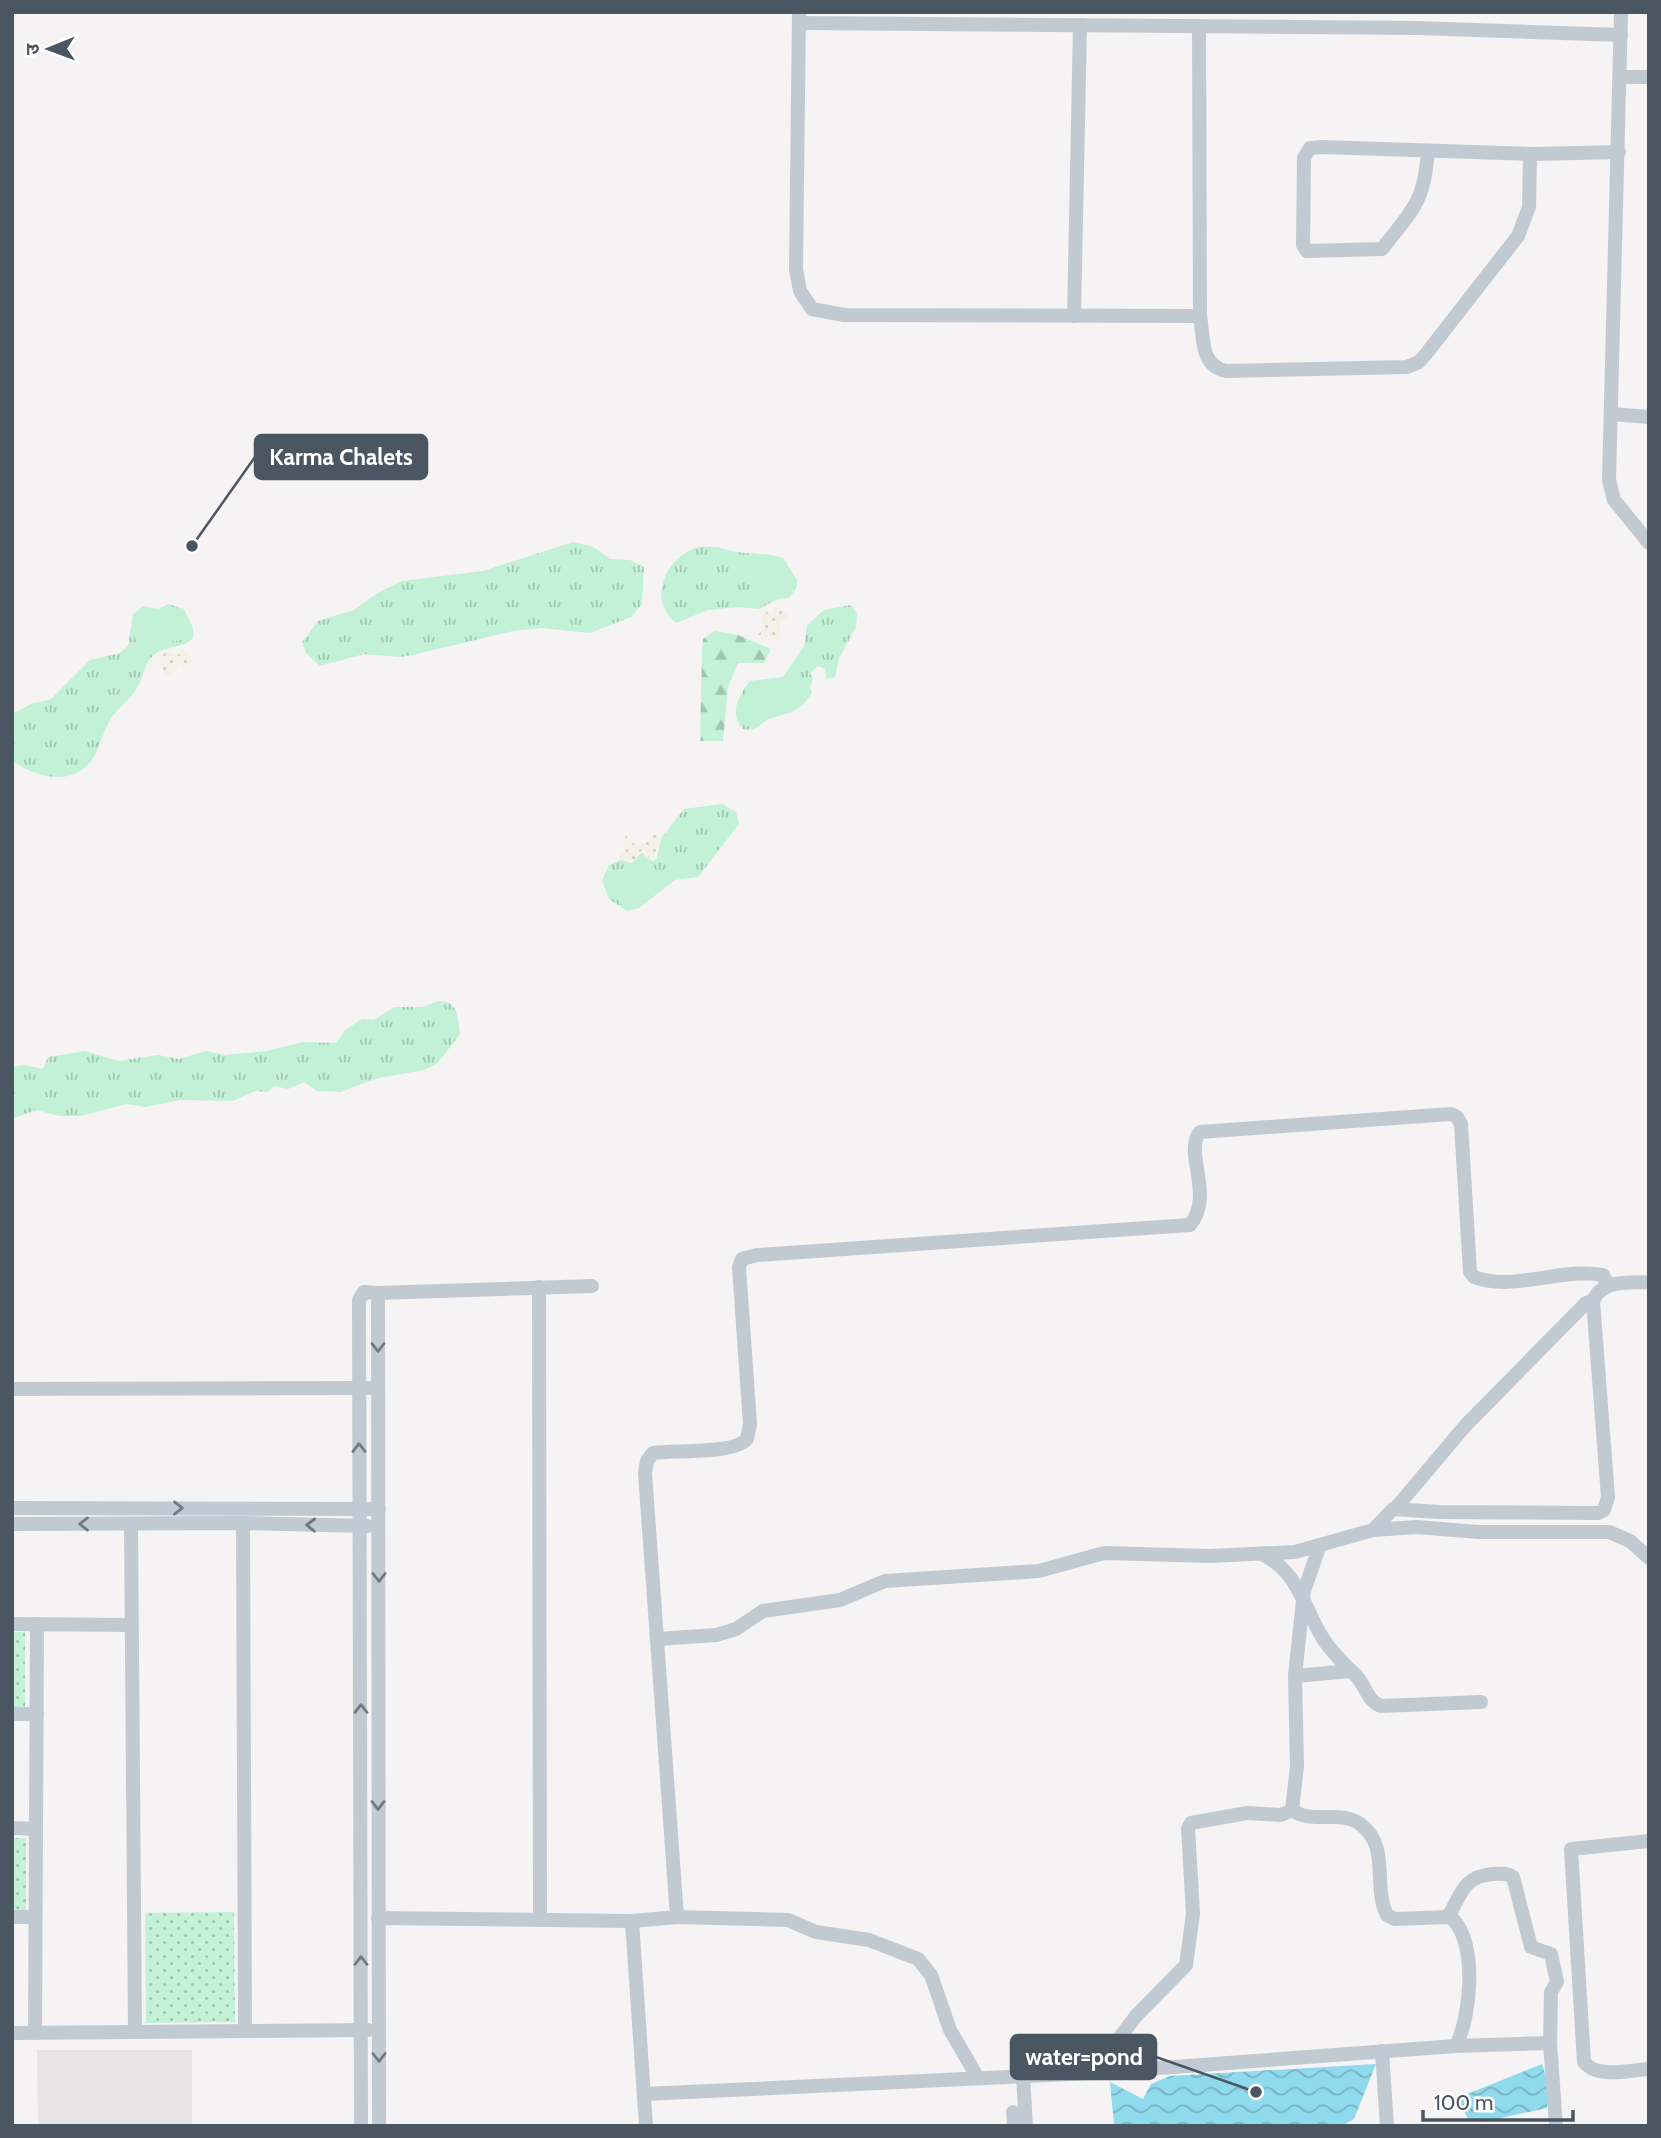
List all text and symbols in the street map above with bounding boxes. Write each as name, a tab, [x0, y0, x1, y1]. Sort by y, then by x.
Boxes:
north arrow	[14, 14, 84, 84]
text: उ	[21, 43, 44, 55]
callout: Karma Chalets	[255, 435, 427, 479]
text: Karma Chalets	[269, 443, 413, 471]
one-way arrow	[370, 1342, 386, 1353]
one-way arrow	[351, 1442, 367, 1453]
one-way arrow	[174, 1500, 184, 1516]
one-way arrow	[78, 1516, 88, 1532]
one-way arrow	[305, 1517, 316, 1532]
one-way arrow	[371, 1573, 387, 1583]
one-way arrow	[353, 1704, 369, 1714]
one-way arrow	[371, 1800, 386, 1811]
one-way arrow	[353, 1956, 369, 1966]
callout: water=pond	[1011, 2035, 1156, 2079]
text: water=pond	[1025, 2043, 1143, 2071]
one-way arrow	[371, 2052, 387, 2063]
scale bar	[1423, 2078, 1574, 2122]
text: 100 m	[1434, 2090, 1493, 2115]

